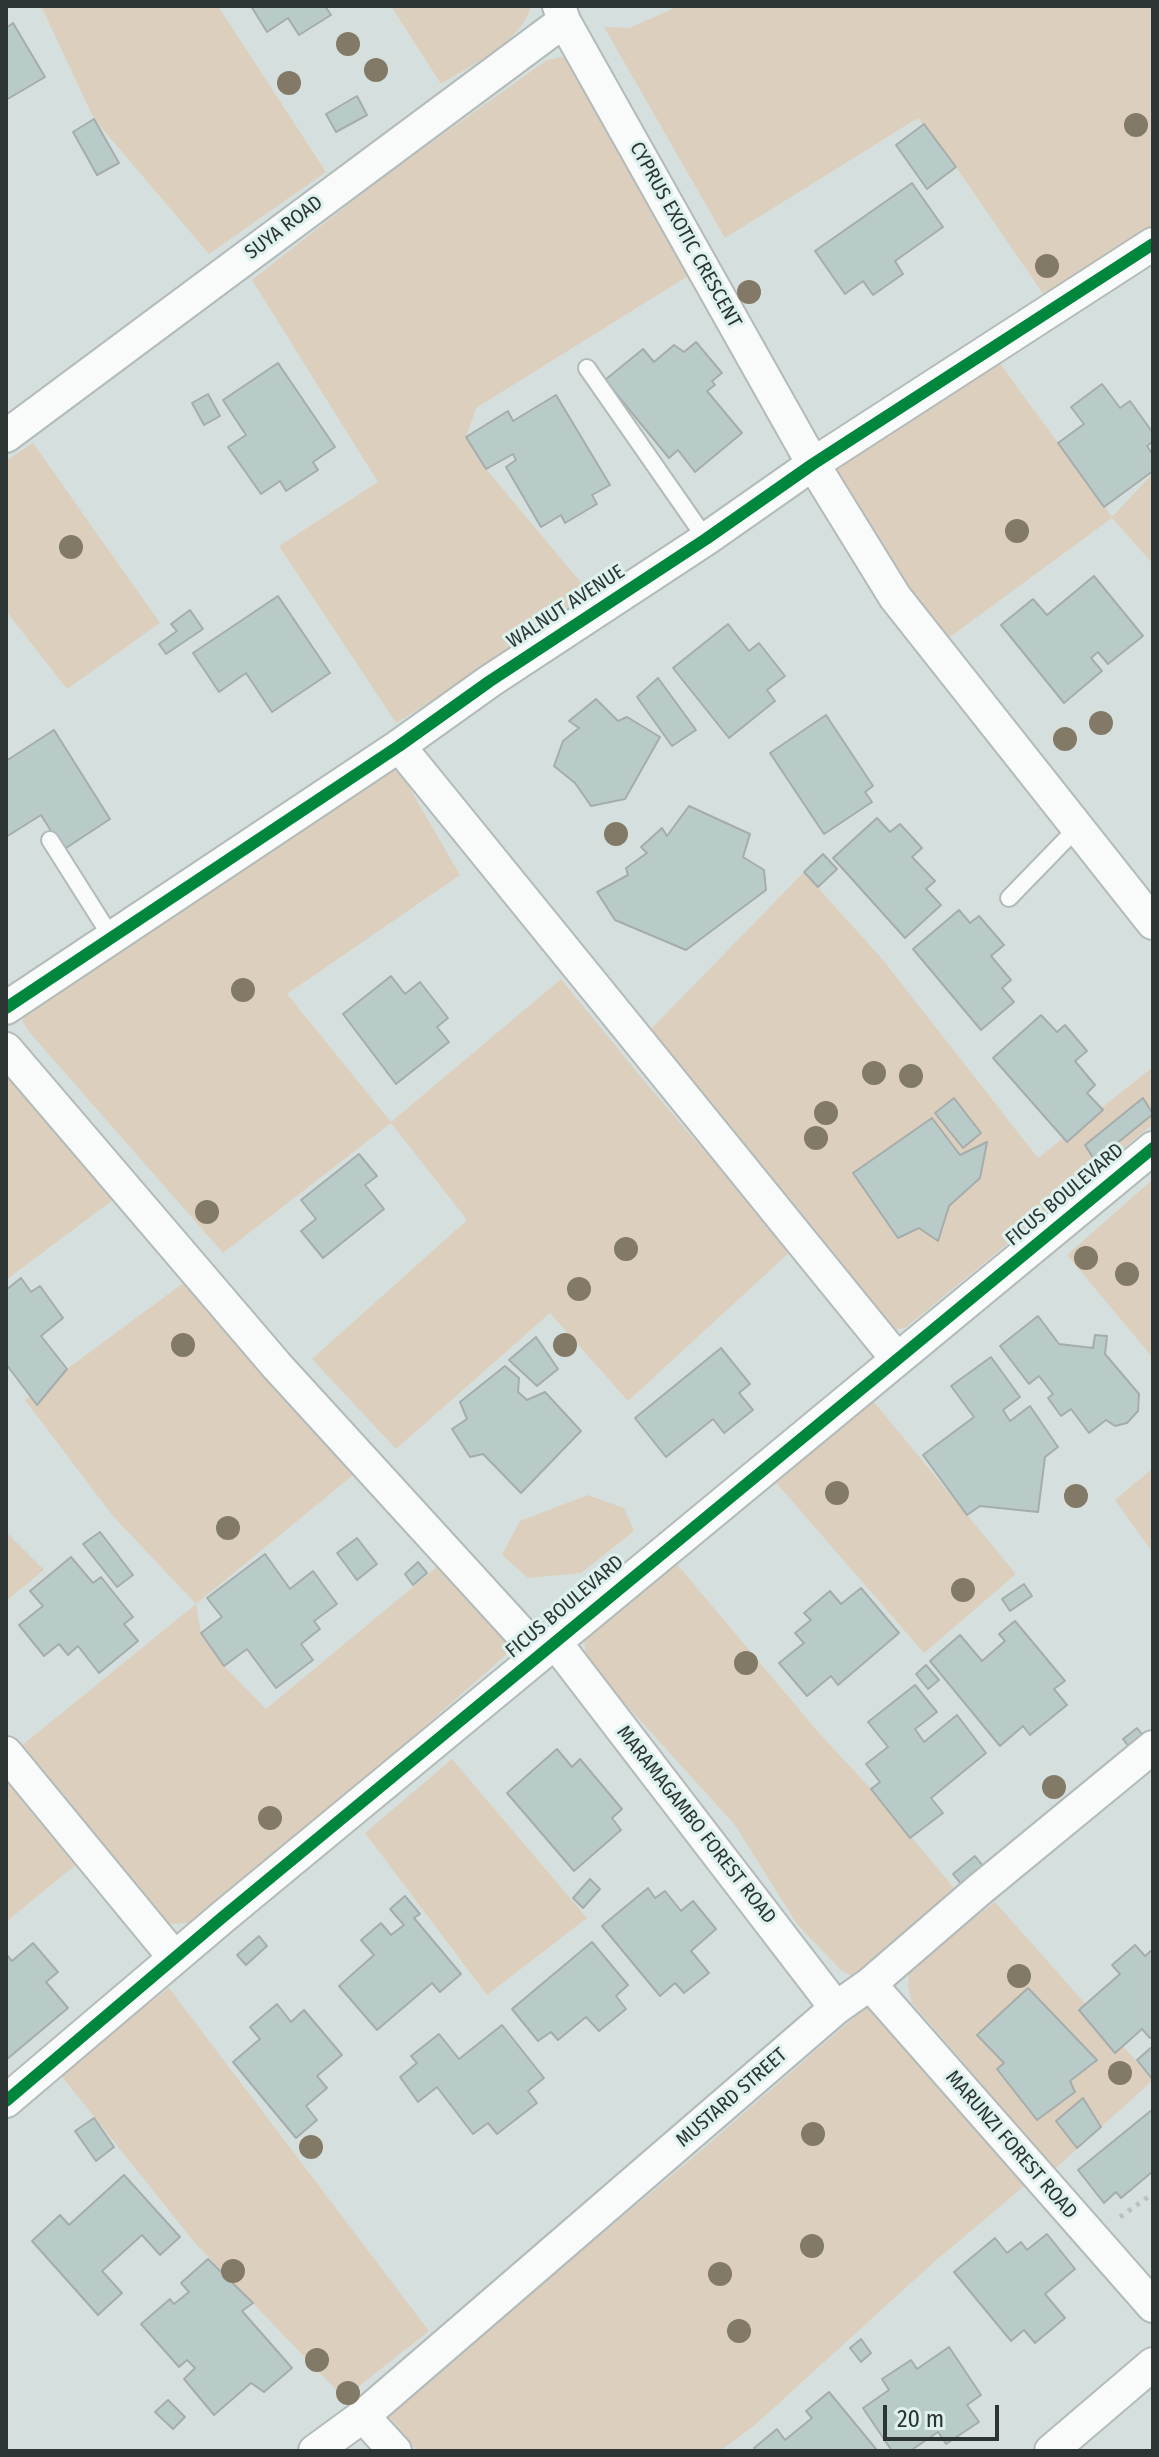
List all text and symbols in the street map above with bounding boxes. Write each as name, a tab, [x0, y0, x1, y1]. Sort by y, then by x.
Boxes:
street label: CYPRUS EXOTIC CRESCENT	[624, 138, 746, 332]
street label: SUYA ROAD	[240, 191, 328, 265]
street label: WALNUT AVENUE	[503, 560, 629, 654]
street label: FICUS BOULEVARD	[1001, 1139, 1129, 1251]
street label: FICUS BOULEVARD	[501, 1551, 629, 1663]
street label: MARAMAGAMBO FOREST ROAD	[611, 1721, 781, 1929]
street label: MUSTARD STREET	[672, 2043, 792, 2153]
street label: MARUNZI FOREST ROAD	[940, 2066, 1082, 2224]
scale bar	[887, 2389, 1003, 2439]
text: 20 m	[897, 2405, 944, 2433]

